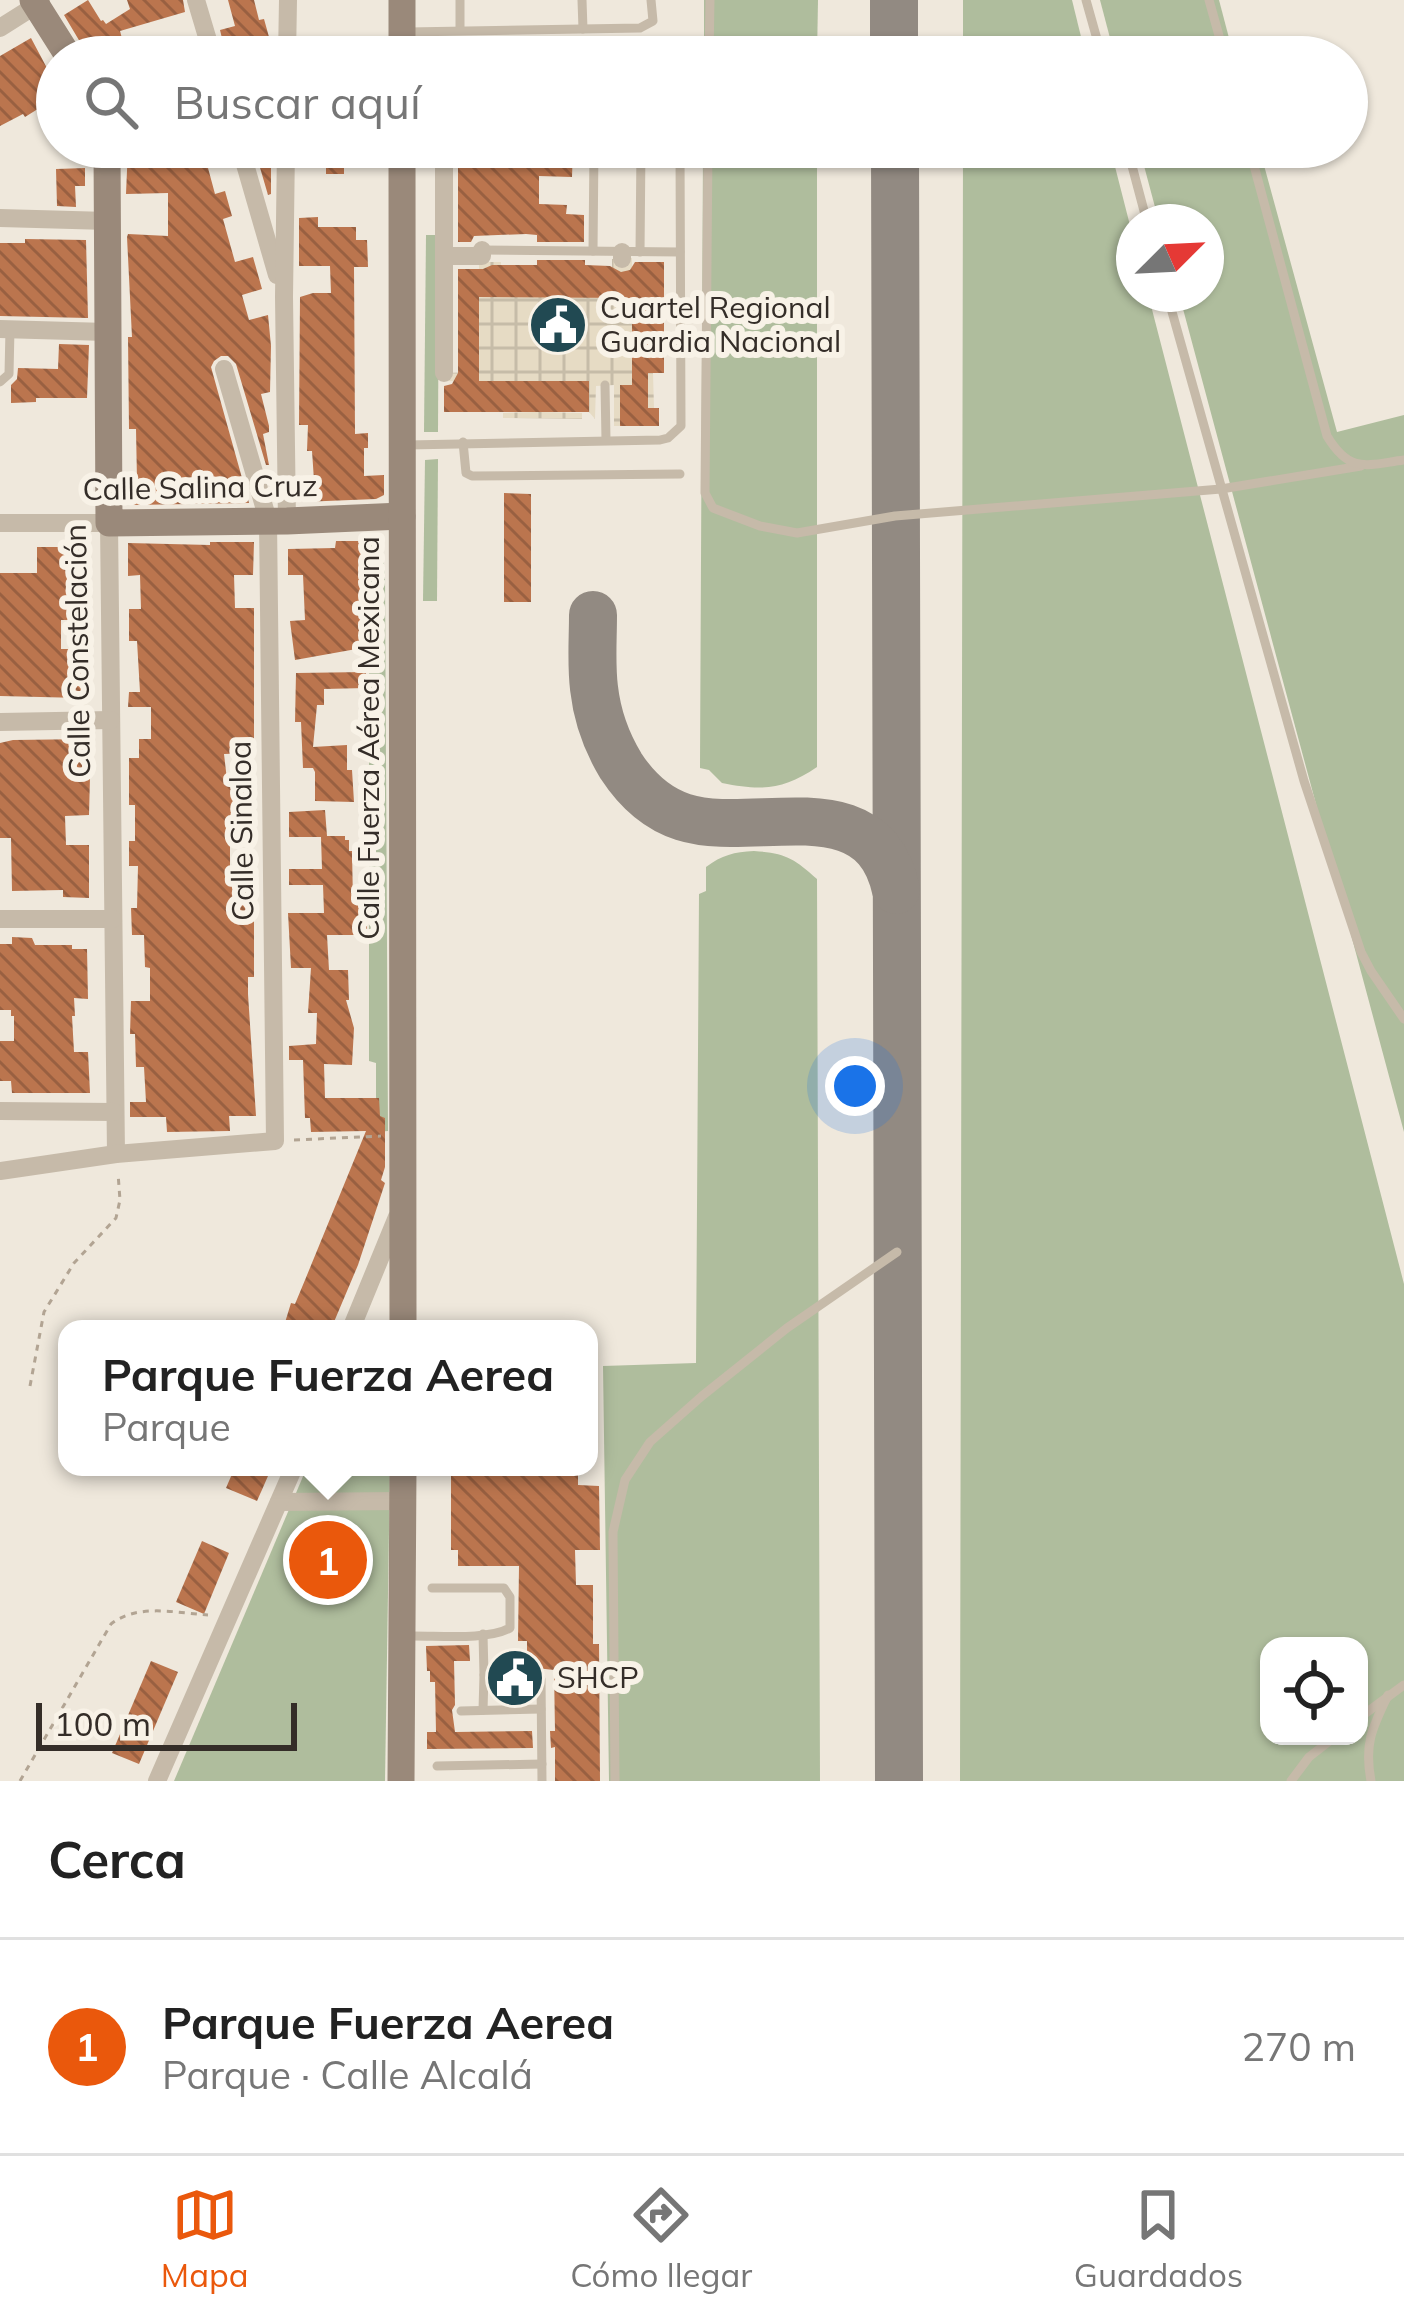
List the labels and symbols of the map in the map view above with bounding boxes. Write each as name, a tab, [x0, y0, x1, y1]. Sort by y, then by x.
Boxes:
north arrow	[1116, 204, 1224, 312]
place label: Cuartel Regional Guardia Nacional	[600, 288, 841, 360]
public building icon: Cuartel Regional Guardia Nacional	[527, 294, 589, 356]
street label: Calle Salina Cruz	[82, 466, 318, 508]
street label: Calle Constelación	[56, 524, 98, 778]
street label: Calle Fuerza Aérea Mexicana	[349, 536, 387, 940]
street label: Calle Sinaloa	[220, 741, 262, 921]
your location	[825, 1056, 885, 1116]
pin: 1	[289, 1515, 367, 1605]
public building icon: SHCP	[484, 1647, 546, 1709]
place label: SHCP	[557, 1658, 639, 1696]
scale bar	[36, 1697, 297, 1750]

